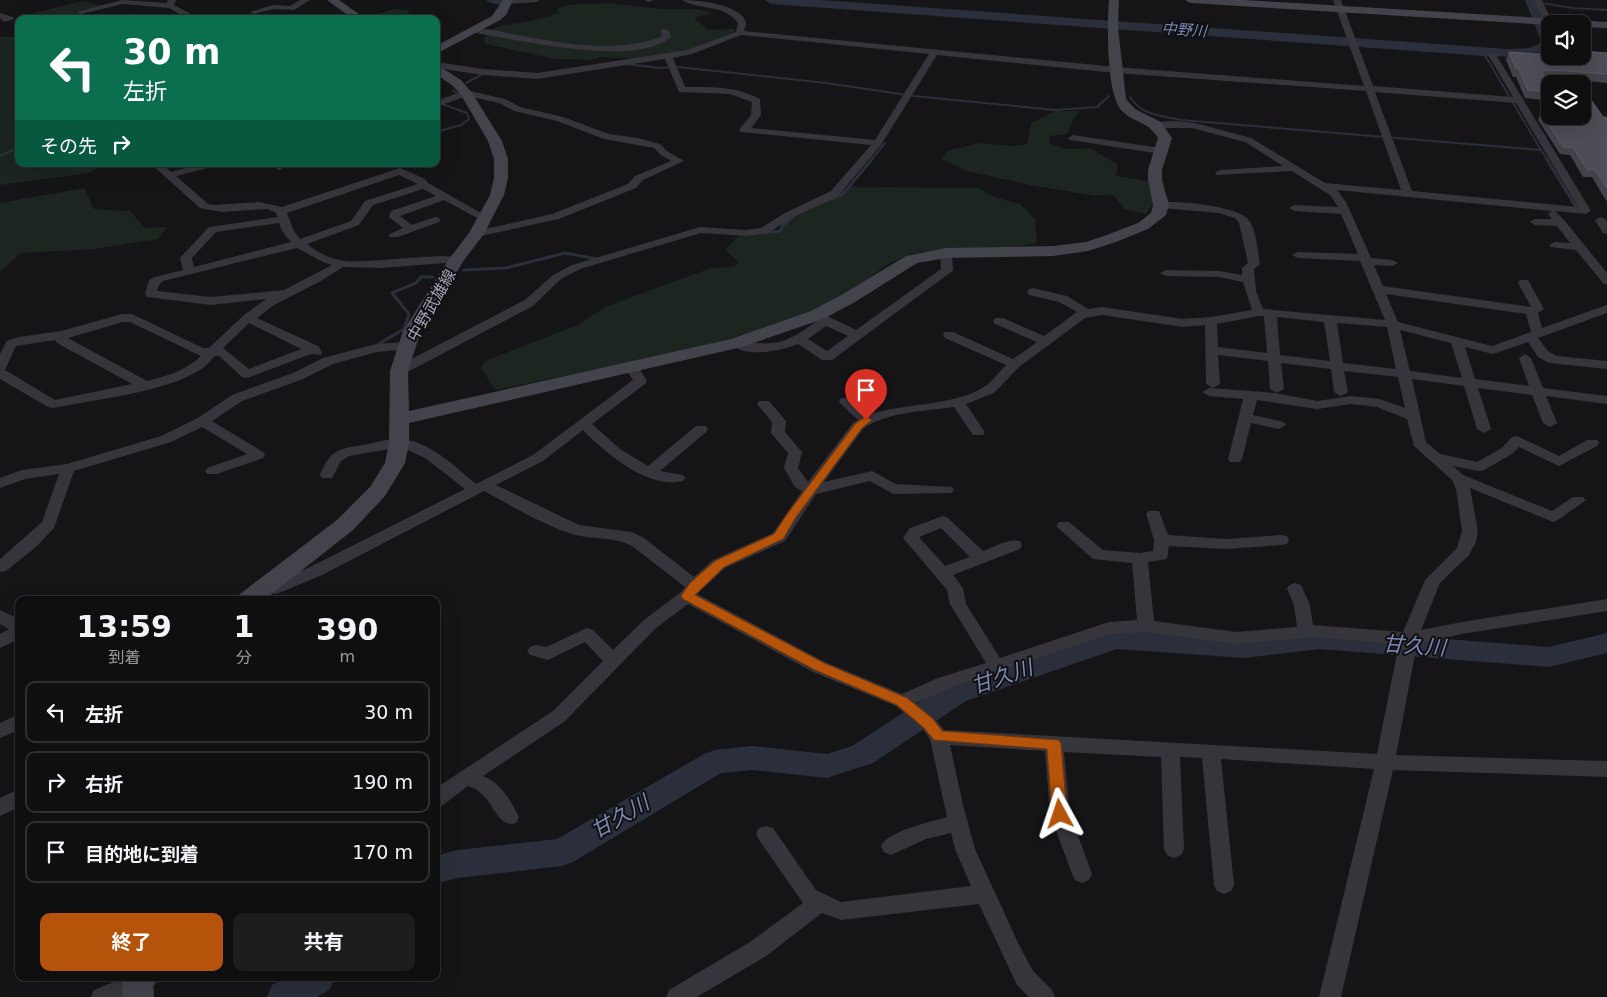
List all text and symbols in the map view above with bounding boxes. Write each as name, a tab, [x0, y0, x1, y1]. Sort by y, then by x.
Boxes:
map controls	[1541, 15, 1591, 125]
button: sound	[1541, 15, 1591, 65]
water label: 中野川	[1161, 19, 1209, 41]
text: 30 m	[123, 32, 220, 72]
icon: left	[40, 35, 105, 100]
button: layers	[1541, 75, 1591, 125]
text: 左折	[123, 79, 167, 104]
icon: right	[107, 130, 135, 158]
text: その先	[40, 135, 97, 157]
street label: 中野武雄線	[403, 266, 460, 345]
pin	[845, 369, 887, 420]
icon: arrive	[852, 376, 880, 404]
text: 13:59	[77, 609, 172, 644]
text: 1	[234, 609, 254, 644]
text: 390	[316, 612, 379, 647]
water label: 甘久川	[1382, 632, 1448, 660]
text: m	[339, 647, 355, 666]
text: 到着	[108, 648, 140, 667]
text: 分	[236, 648, 252, 667]
water label: 甘久川	[968, 655, 1038, 699]
icon: left	[42, 698, 70, 726]
text: 30 m	[364, 701, 413, 723]
text: 左折	[85, 703, 123, 725]
icon: right	[42, 768, 70, 796]
text: 190 m	[352, 771, 413, 793]
text: 右折	[85, 773, 123, 795]
position arrow	[1033, 787, 1085, 839]
water label: 甘久川	[587, 790, 655, 843]
icon: arrive	[42, 838, 70, 866]
text: 170 m	[352, 841, 413, 863]
text: 目的地に到着	[85, 843, 199, 865]
button: 終了	[40, 913, 223, 971]
button: 共有	[233, 913, 415, 971]

